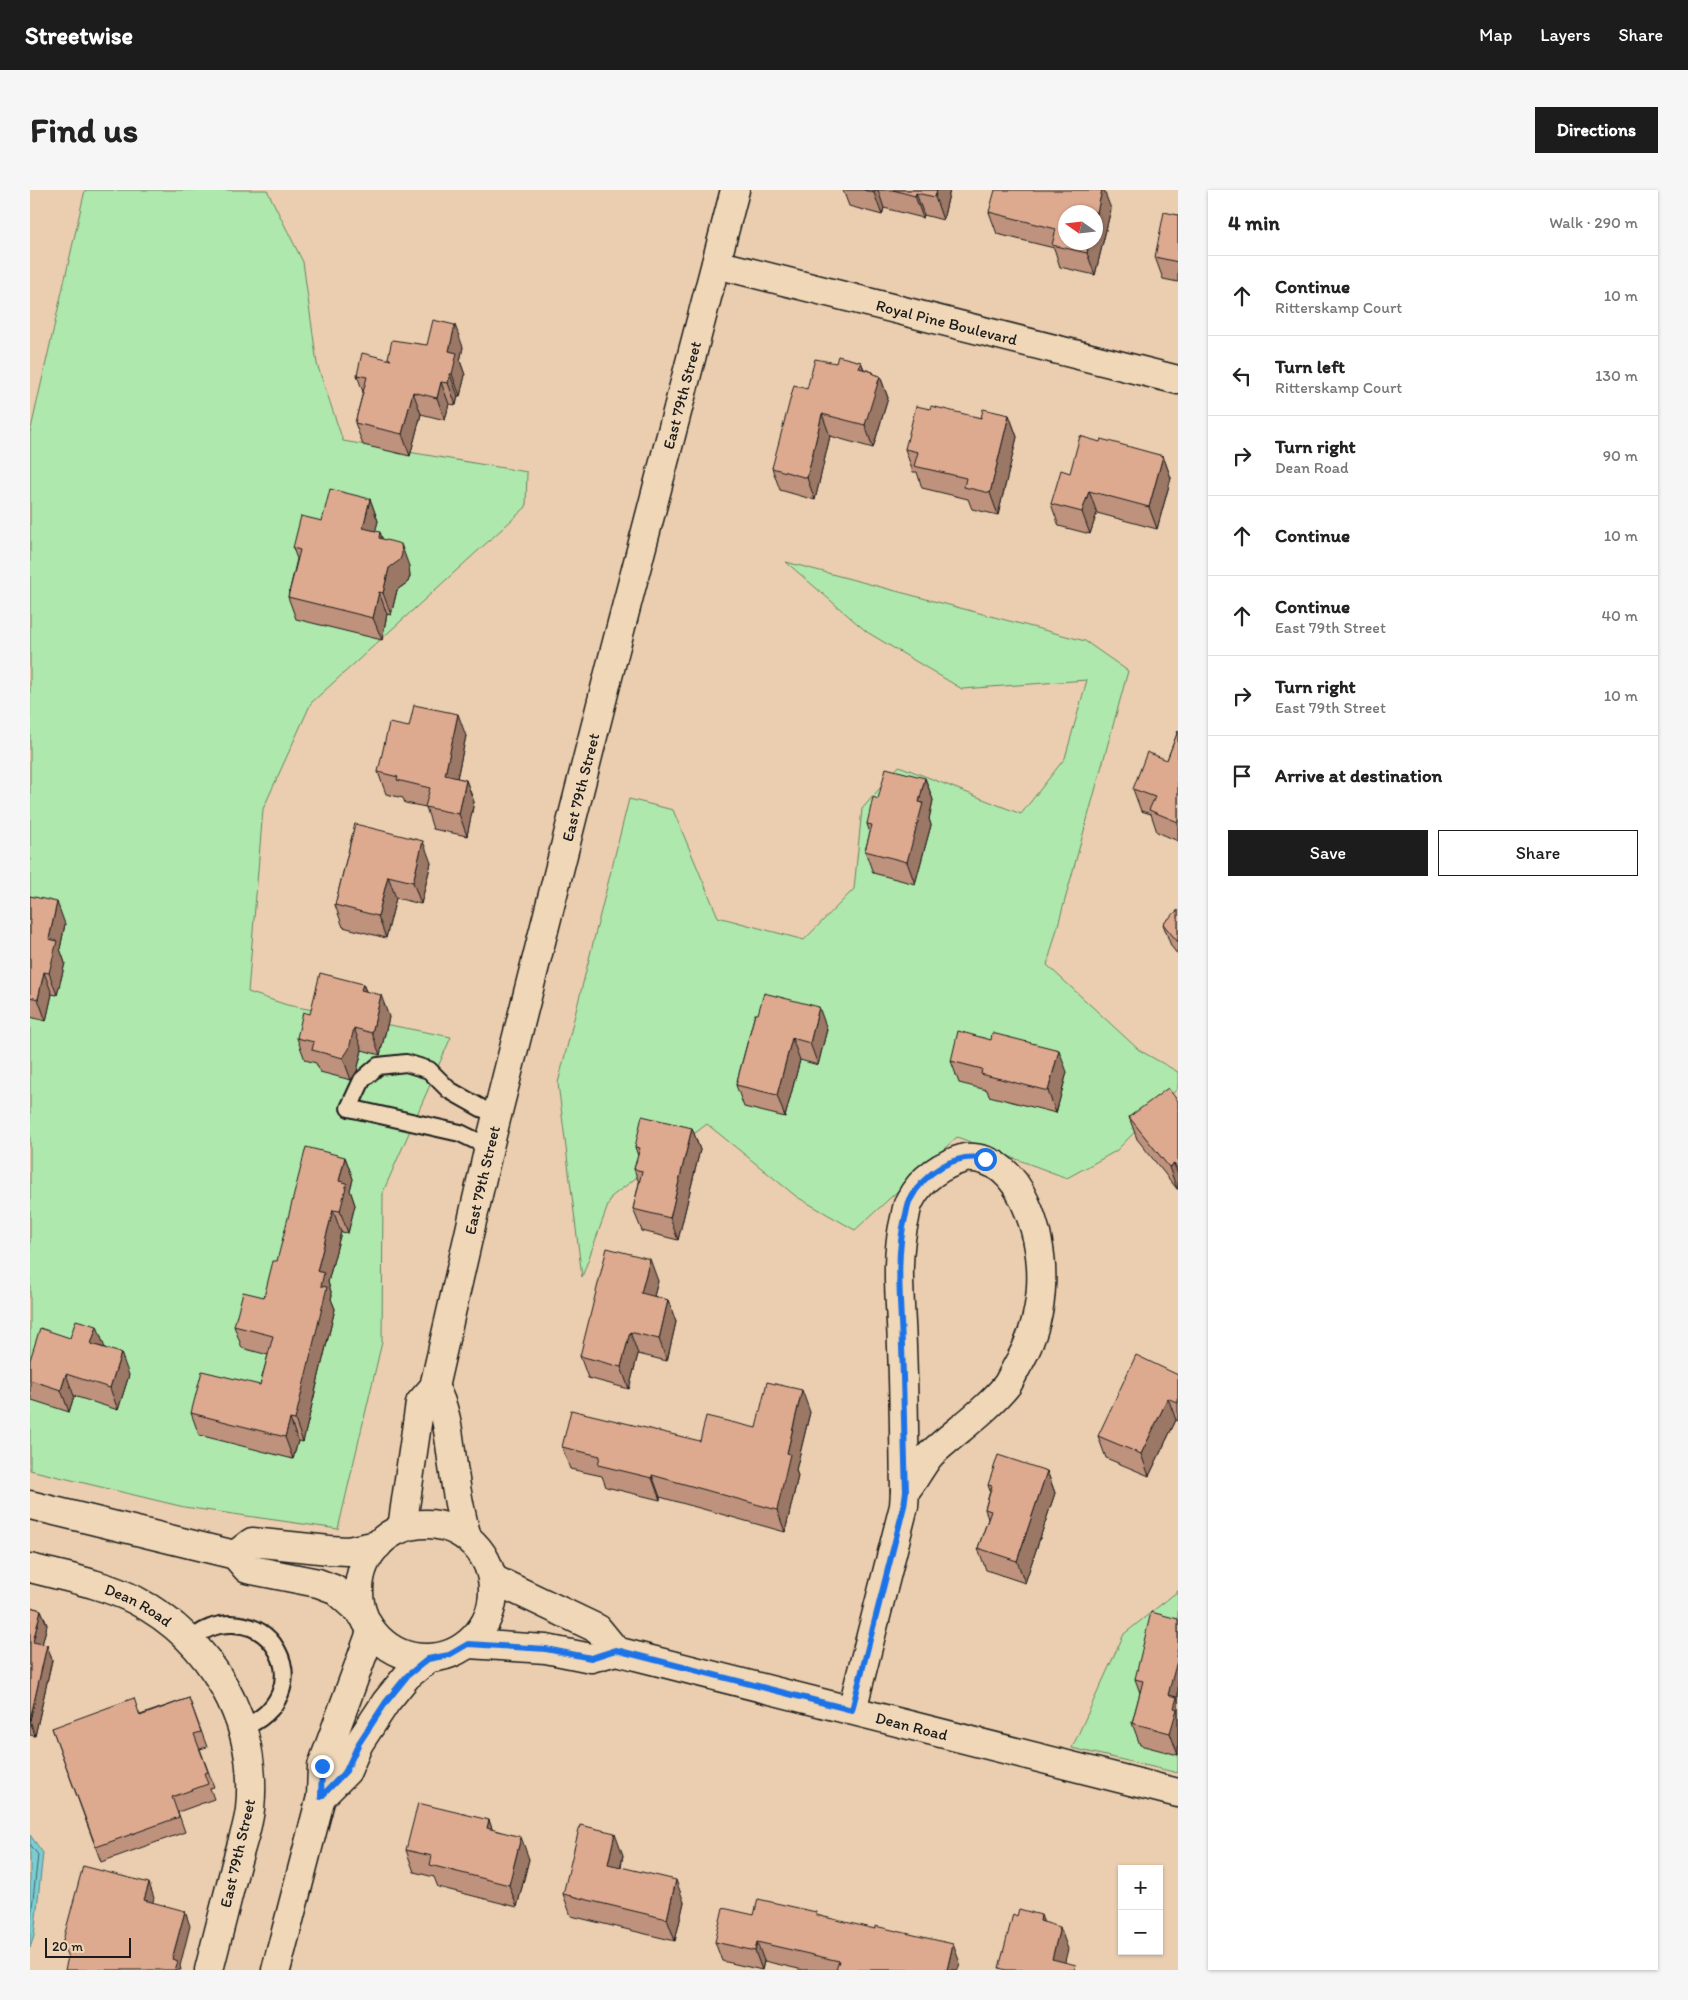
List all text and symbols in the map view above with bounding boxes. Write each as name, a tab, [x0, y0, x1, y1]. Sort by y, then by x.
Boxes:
text: Streetwise	[25, 21, 133, 50]
text: Map	[1479, 24, 1512, 46]
text: Layers	[1540, 24, 1590, 46]
text: Share	[1618, 24, 1663, 46]
button: Directions	[1535, 107, 1658, 153]
text: Find us	[30, 109, 138, 151]
north arrow	[1058, 205, 1103, 250]
text: 4 min	[1228, 210, 1280, 235]
text: Walk · 290 m	[1549, 213, 1638, 232]
text: Continue	[1275, 275, 1350, 298]
icon: ahead	[1228, 282, 1256, 310]
text: 10 m	[1604, 286, 1638, 305]
street label: Royal Pine Boulevard	[874, 296, 1020, 349]
text: Ritterskamp Court	[1275, 298, 1402, 317]
street label: East 79th Street	[659, 339, 705, 451]
text: Turn left	[1275, 355, 1345, 378]
icon: left	[1228, 362, 1256, 390]
text: 130 m	[1595, 366, 1638, 385]
text: Ritterskamp Court	[1275, 378, 1402, 397]
text: Turn right	[1275, 435, 1356, 458]
icon: right	[1228, 442, 1256, 470]
text: 90 m	[1603, 446, 1638, 465]
text: Dean Road	[1275, 458, 1349, 477]
icon: ahead	[1228, 522, 1256, 550]
text: Continue	[1275, 524, 1350, 547]
text: 10 m	[1604, 526, 1638, 545]
text: Continue	[1275, 595, 1350, 618]
icon: ahead	[1228, 602, 1256, 630]
text: 40 m	[1601, 606, 1638, 625]
text: East 79th Street	[1275, 618, 1386, 637]
text: Turn right	[1275, 675, 1356, 698]
icon: right	[1228, 682, 1256, 710]
text: 10 m	[1604, 686, 1638, 705]
text: East 79th Street	[1275, 698, 1386, 717]
street label: East 79th Street	[558, 731, 603, 843]
icon: arrive	[1228, 762, 1256, 790]
text: Arrive at destination	[1275, 764, 1442, 787]
button: Save	[1228, 830, 1428, 876]
button: Share	[1438, 830, 1638, 876]
street label: East 79th Street	[460, 1124, 504, 1236]
route start	[974, 1148, 997, 1171]
street label: Dean Road	[102, 1579, 176, 1631]
street label: Dean Road	[874, 1708, 950, 1745]
route end	[311, 1755, 334, 1778]
street label: East 79th Street	[216, 1797, 259, 1909]
map controls	[1118, 1865, 1163, 1955]
button: +	[1118, 1865, 1163, 1910]
button: −	[1118, 1910, 1163, 1955]
scale bar	[45, 1935, 131, 1958]
text: 20 m	[52, 1938, 83, 1955]

